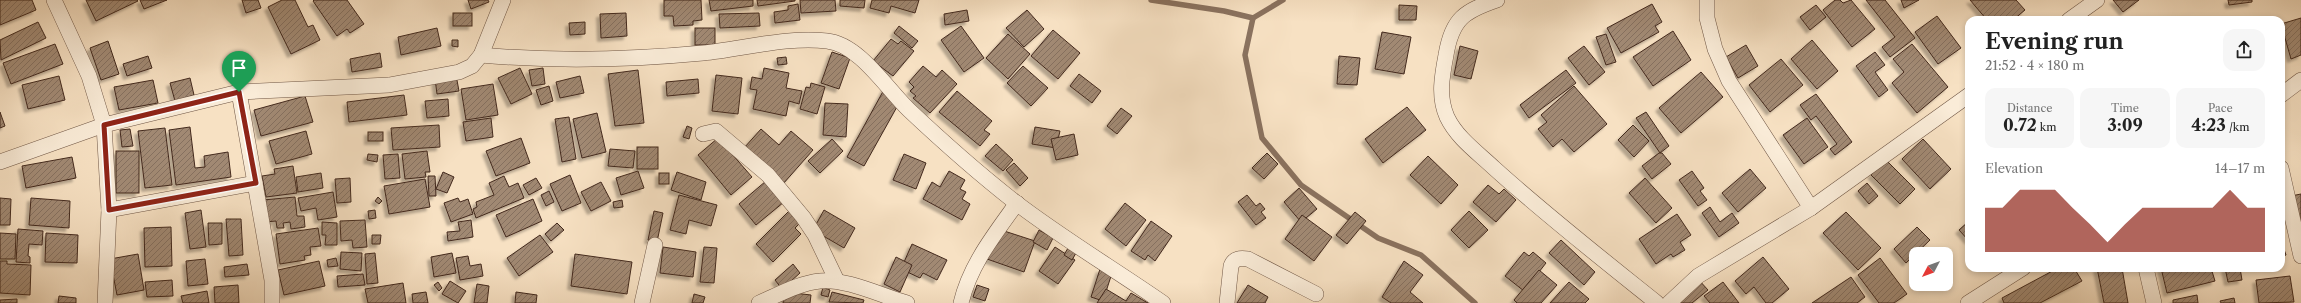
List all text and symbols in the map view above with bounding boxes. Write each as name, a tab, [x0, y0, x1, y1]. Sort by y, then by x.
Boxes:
text: Evening run	[1985, 28, 2124, 55]
button: share	[2223, 29, 2265, 71]
pin	[222, 51, 256, 92]
icon: arrive	[228, 57, 250, 79]
text: 21:52 · 4 × 180 m	[1985, 57, 2084, 73]
text: Distance	[2007, 101, 2052, 115]
text: Time	[2111, 101, 2139, 115]
text: Pace	[2208, 101, 2233, 115]
text: 0.72	[2003, 115, 2037, 135]
text: 3:09	[2107, 115, 2143, 135]
text: 4:23	[2191, 115, 2226, 135]
text: km	[2037, 120, 2056, 134]
text: /km	[2226, 120, 2249, 134]
text: Elevation	[1985, 160, 2043, 176]
text: 14–17 m	[2215, 160, 2265, 176]
north arrow	[1909, 247, 1953, 291]
map controls	[1909, 247, 1953, 291]

